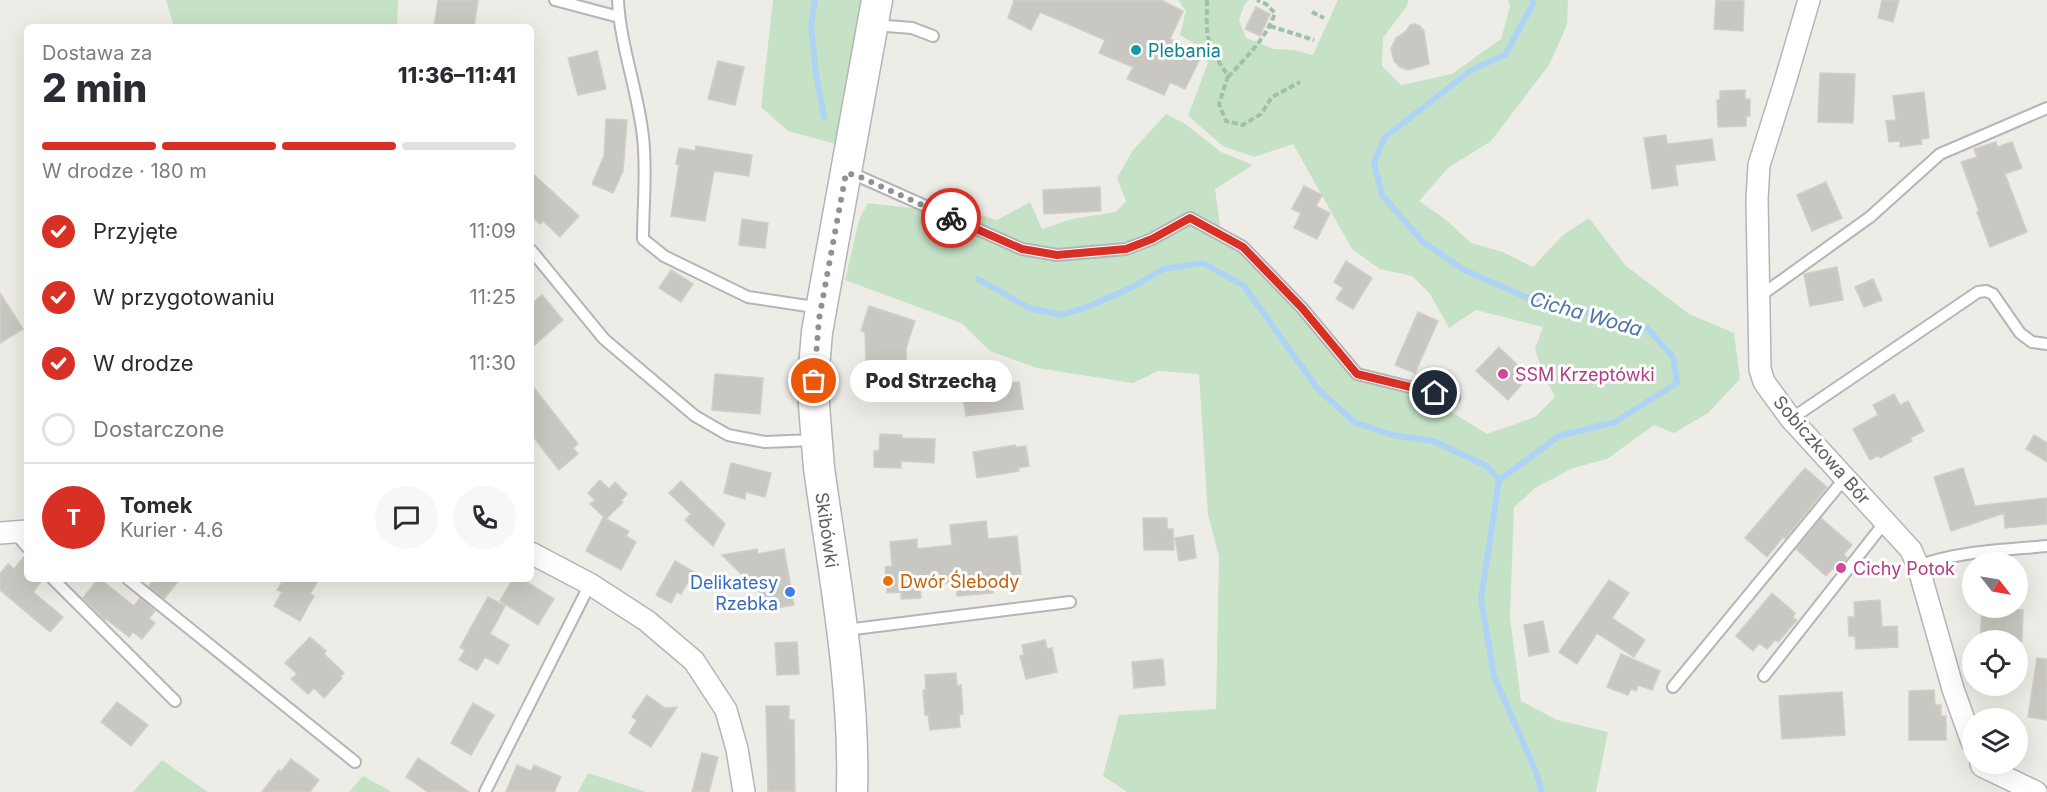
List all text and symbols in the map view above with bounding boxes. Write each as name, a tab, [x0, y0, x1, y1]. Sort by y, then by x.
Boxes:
place label: Plebania	[1148, 40, 1221, 61]
text: Dostawa za	[42, 41, 152, 65]
marker: Plebania	[1129, 43, 1143, 57]
text: 11:36–11:41	[398, 62, 516, 88]
text: 2 min	[42, 64, 147, 111]
text: W drodze · 180 m	[42, 159, 207, 183]
courier	[921, 188, 981, 248]
icon: bike	[935, 202, 968, 235]
icon: check	[42, 215, 75, 248]
text: Przyjęte	[93, 218, 178, 244]
text: 11:09	[469, 219, 516, 243]
icon: check	[42, 281, 75, 314]
text: W przygotowaniu	[93, 284, 275, 310]
text: 11:25	[470, 285, 516, 309]
water label: Cicha Woda	[1527, 286, 1645, 342]
icon: check	[42, 347, 75, 380]
text: W drodze	[93, 350, 194, 376]
text: 11:30	[469, 351, 516, 375]
pin	[788, 355, 839, 406]
callout: Pod Strzechą	[850, 360, 1012, 402]
icon: bag	[797, 364, 830, 397]
place label: SSM Krzeptówki	[1515, 364, 1655, 385]
pin	[1409, 367, 1460, 418]
marker: SSM Krzeptówki	[1496, 367, 1510, 381]
text: Pod Strzechą	[865, 369, 997, 393]
icon: home	[1418, 376, 1451, 409]
street label: Sobiczkowa Bór	[1769, 391, 1875, 509]
text: Dostarczone	[93, 416, 224, 442]
button: chat	[375, 486, 438, 549]
button: phone	[453, 486, 516, 549]
street label: Skibówki	[811, 491, 843, 569]
text: Tomek	[120, 492, 192, 518]
text: T	[66, 504, 81, 530]
text: Kurier · 4.6	[120, 518, 223, 542]
north arrow	[1962, 552, 2028, 618]
map controls	[1962, 552, 2028, 774]
place label: Cichy Potok	[1853, 558, 1955, 579]
marker: Cichy Potok	[1834, 561, 1848, 575]
place label: Dwór Ślebody	[900, 570, 1019, 592]
place label: Delikatesy Rzebka	[690, 572, 778, 614]
marker: Dwór Ślebody	[881, 574, 895, 588]
marker: Delikatesy Rzebka	[783, 585, 797, 599]
button: locate	[1962, 630, 2028, 696]
button: layers	[1962, 708, 2028, 774]

